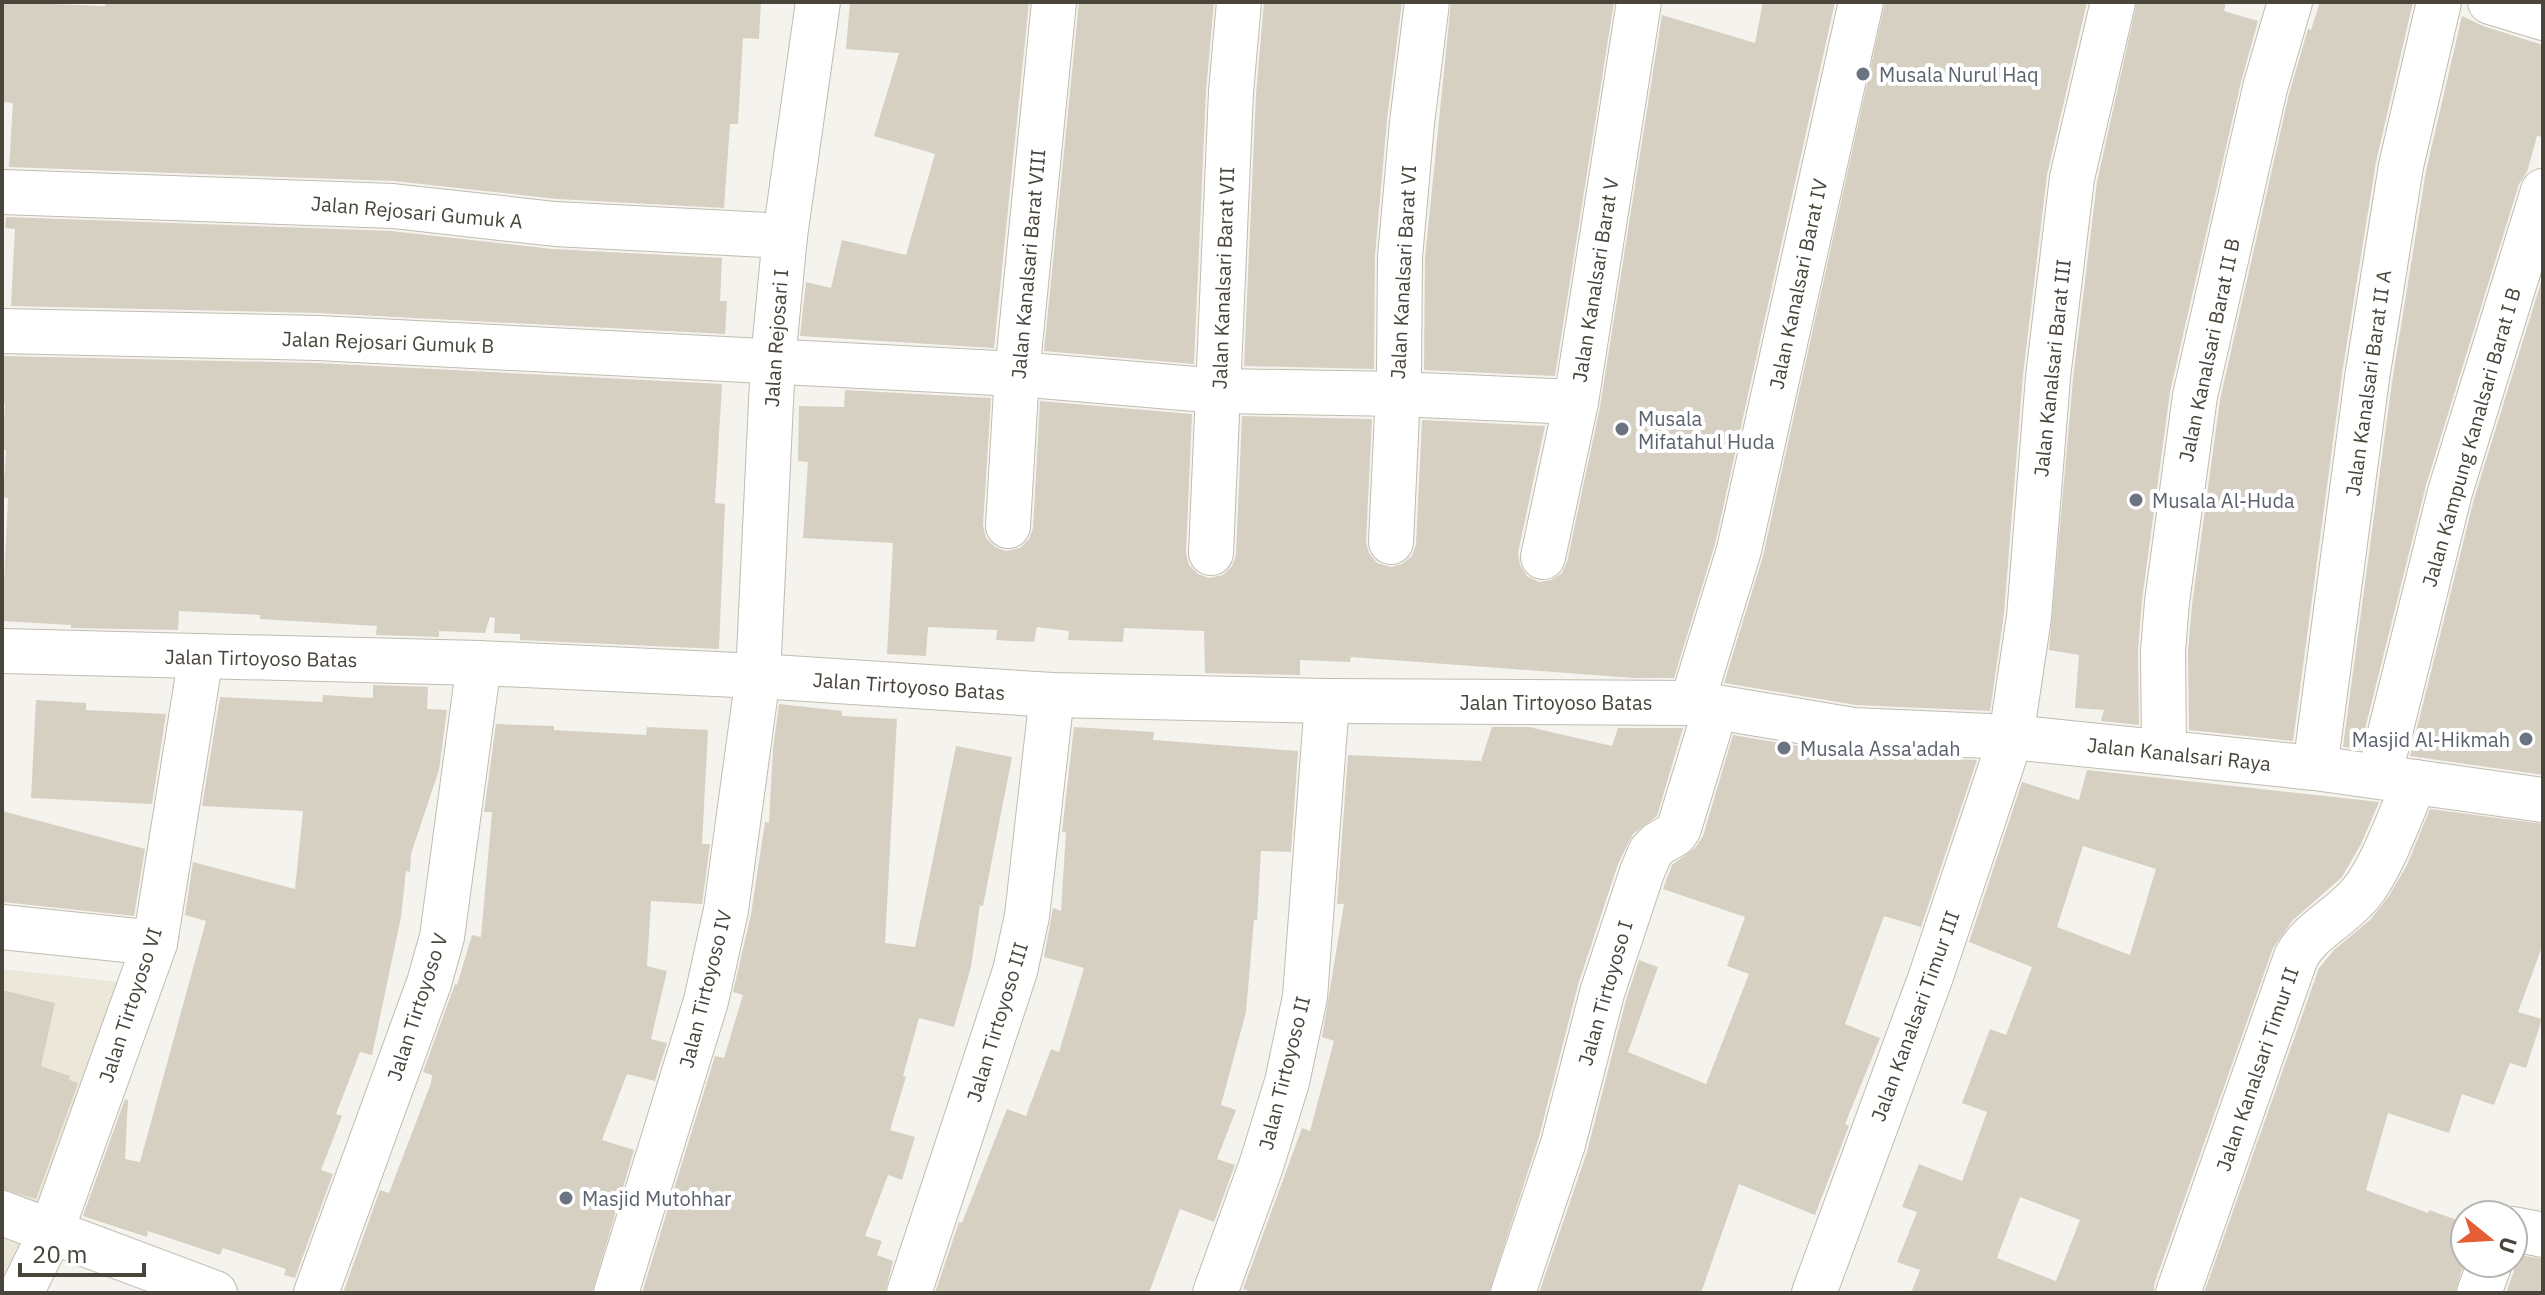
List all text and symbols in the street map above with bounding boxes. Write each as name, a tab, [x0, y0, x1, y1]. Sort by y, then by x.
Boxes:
place label: Musala Nurul Haq	[1879, 61, 2039, 88]
marker: Musala Nurul Haq	[1854, 65, 1872, 83]
street label: Jalan Kanalsari Barat VIII	[1004, 148, 1052, 380]
street label: Jalan Kanalsari Barat VI	[1384, 164, 1422, 380]
street label: Jalan Kanalsari Barat VII	[1206, 166, 1240, 390]
street label: Jalan Kanalsari Barat V	[1565, 176, 1625, 384]
street label: Jalan Kanalsari Barat IV	[1762, 176, 1834, 392]
street label: Jalan Rejosari Gumuk A	[310, 189, 524, 235]
street label: Jalan Kanalsari Barat II B	[2172, 236, 2246, 464]
street label: Jalan Kanalsari Barat III	[2027, 258, 2077, 478]
street label: Jalan Rejosari I	[758, 268, 794, 408]
street label: Jalan Kanalsari Barat II A	[2339, 268, 2397, 498]
street label: Jalan Kampung Kanalsari Barat I B	[2415, 284, 2527, 590]
street label: Jalan Rejosari Gumuk B	[281, 325, 495, 359]
place label: Musala Mifatahul Huda	[1638, 405, 1775, 455]
marker: Musala Mifatahul Huda	[1613, 420, 1631, 438]
place label: Musala Al-Huda	[2152, 487, 2295, 514]
marker: Musala Al-Huda	[2127, 491, 2145, 509]
street label: Jalan Tirtoyoso Batas	[164, 643, 358, 673]
street label: Jalan Tirtoyoso Batas	[812, 666, 1006, 706]
street label: Jalan Tirtoyoso Batas	[1460, 689, 1652, 716]
place label: Masjid Al-Hikmah	[2352, 726, 2510, 753]
marker: Masjid Al-Hikmah	[2517, 730, 2535, 748]
street label: Jalan Kanalsari Raya	[2086, 731, 2273, 777]
place label: Musala Assa'adah	[1800, 735, 1961, 762]
marker: Musala Assa'adah	[1775, 739, 1793, 757]
street label: Jalan Tirtoyoso IV	[672, 907, 738, 1071]
street label: Jalan Kanalsari Timur III	[1864, 907, 1966, 1125]
street label: Jalan Tirtoyoso I	[1571, 917, 1639, 1069]
street label: Jalan Tirtoyoso VI	[92, 924, 168, 1086]
street label: Jalan Tirtoyoso V	[380, 930, 454, 1084]
street label: Jalan Tirtoyoso III	[960, 939, 1034, 1105]
street label: Jalan Kanalsari Timur II	[2209, 963, 2305, 1175]
street label: Jalan Tirtoyoso II	[1252, 993, 1316, 1153]
place label: Masjid Mutohhar	[582, 1185, 731, 1212]
marker: Masjid Mutohhar	[557, 1189, 575, 1207]
north arrow	[2449, 1199, 2529, 1279]
scale bar	[20, 1227, 144, 1277]
text: U	[2492, 1234, 2525, 1257]
text: 20 m	[32, 1238, 87, 1270]

